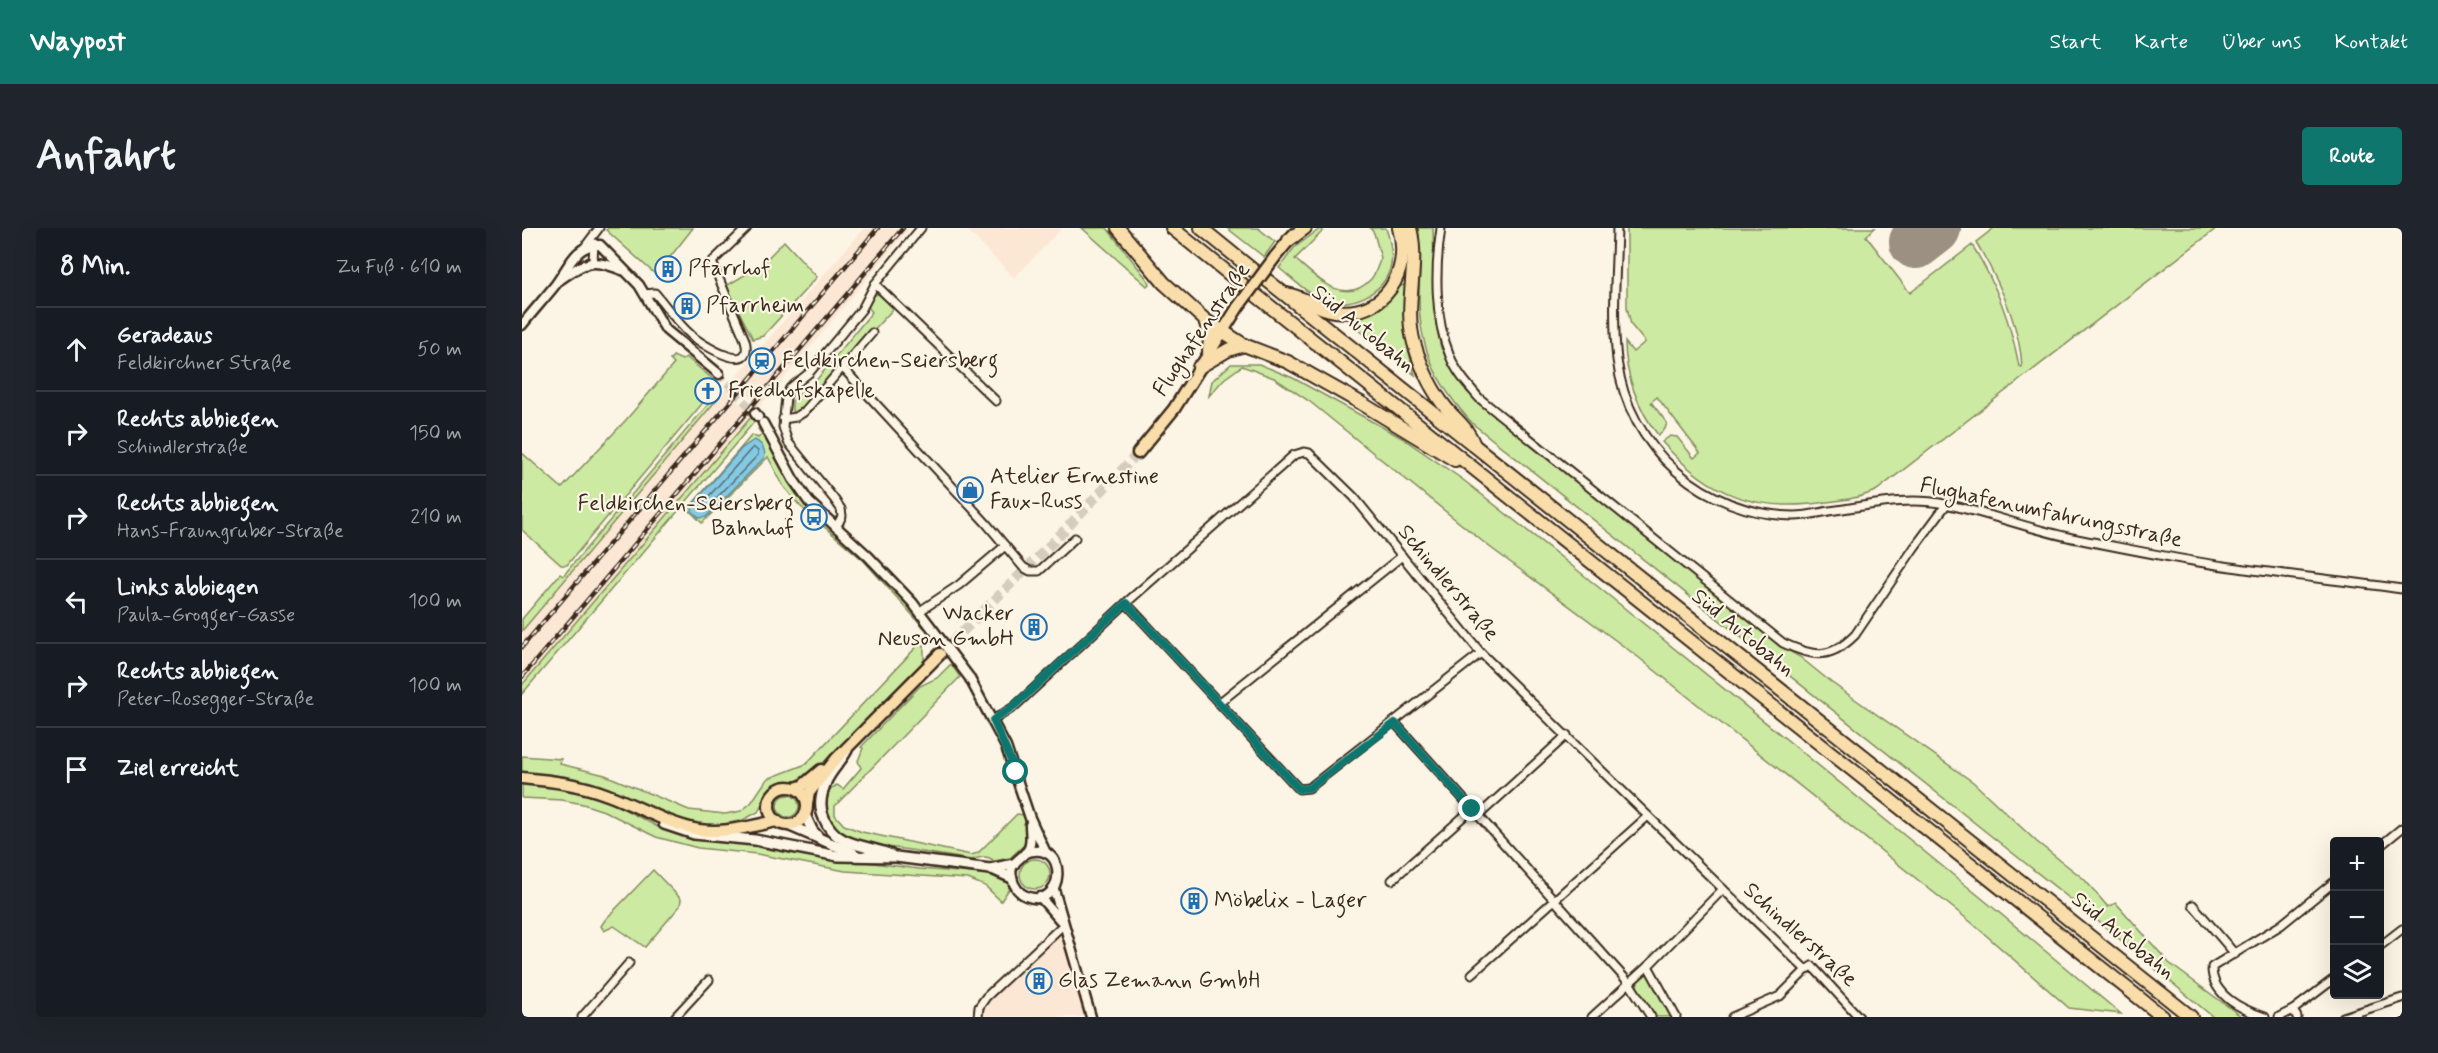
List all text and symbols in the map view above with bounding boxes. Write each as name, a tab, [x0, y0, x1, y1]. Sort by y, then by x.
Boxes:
text: Waypost	[30, 24, 126, 61]
text: Start	[2050, 28, 2102, 56]
text: Karte	[2135, 28, 2188, 56]
text: Über uns	[2221, 28, 2301, 56]
text: Kontakt	[2334, 28, 2408, 56]
button: Route	[2302, 127, 2402, 185]
text: Anfahrt	[36, 129, 176, 184]
text: 8 Min.	[60, 250, 130, 284]
text: Zu Fuß · 610 m	[336, 254, 462, 281]
building icon: Pfarrhof	[653, 254, 683, 284]
place label: Pfarrhof	[688, 255, 770, 283]
street label: Flughafenstraße	[1147, 258, 1260, 404]
street label: Süd Autobahn	[1306, 279, 1420, 379]
building icon: Pfarrheim	[672, 291, 702, 321]
place label: Pfarrheim	[706, 292, 804, 320]
text: Geradeaus	[117, 322, 212, 350]
icon: ahead	[60, 333, 93, 366]
text: 50 m	[417, 336, 462, 363]
station icon: Feldkirchen-Seiersberg	[747, 346, 777, 376]
place label: Feldkirchen-Seiersberg	[782, 347, 998, 378]
text: Feldkirchner Straße	[117, 350, 292, 377]
church icon: Friedhofskapelle	[693, 376, 723, 406]
place label: Friedhofskapelle	[728, 377, 875, 405]
text: Rechts abbiegen	[117, 406, 278, 434]
icon: right	[60, 417, 93, 450]
text: 150 m	[409, 420, 462, 447]
text: Schindlerstraße	[117, 434, 248, 461]
place label: Atelier Ernestine Faux-Russ	[990, 463, 1159, 516]
street label: Flughafenumfahrungsstraße	[1917, 471, 2185, 557]
shop icon: Atelier Ernestine Faux-Russ	[955, 475, 985, 505]
text: Rechts abbiegen	[117, 490, 278, 518]
place label: Feldkirchen-Seiersberg Bahnhof	[578, 490, 794, 543]
icon: right	[60, 501, 93, 534]
bus stop icon: Feldkirchen-Seiersberg Bahnhof	[799, 502, 829, 532]
text: 210 m	[410, 504, 462, 531]
text: Hans-Fraungruber-Straße	[117, 518, 344, 545]
street label: Schindlerstraße	[1391, 519, 1505, 647]
text: Links abbiegen	[117, 574, 259, 602]
street label: Süd Autobahn	[1686, 583, 1800, 683]
icon: left	[60, 585, 93, 618]
text: 100 m	[408, 588, 462, 615]
place label: Wacker Neuson GmbH	[878, 600, 1014, 653]
text: Paula-Grogger-Gasse	[117, 602, 295, 629]
building icon: Wacker Neuson GmbH	[1019, 612, 1049, 642]
text: Rechts abbiegen	[117, 658, 278, 686]
icon: right	[60, 669, 93, 702]
text: 100 m	[408, 672, 462, 699]
text: Peter-Rosegger-Straße	[117, 686, 314, 713]
icon: arrive	[60, 753, 93, 786]
text: Ziel erreicht	[117, 755, 239, 783]
route start	[1002, 758, 1028, 784]
route end	[1458, 795, 1484, 821]
map controls	[2330, 837, 2384, 999]
button: +	[2330, 837, 2384, 891]
street label: Schindlerstraße	[1737, 876, 1863, 994]
building icon: Möbelix - Lager	[1179, 886, 1209, 916]
street label: Süd Autobahn	[2066, 886, 2180, 986]
place label: Möbelix - Lager	[1214, 887, 1367, 918]
button: −	[2330, 891, 2384, 945]
button: layers	[2330, 945, 2384, 999]
building icon: Glas Zemann GmbH	[1024, 966, 1054, 996]
place label: Glas Zemann GmbH	[1058, 967, 1260, 995]

